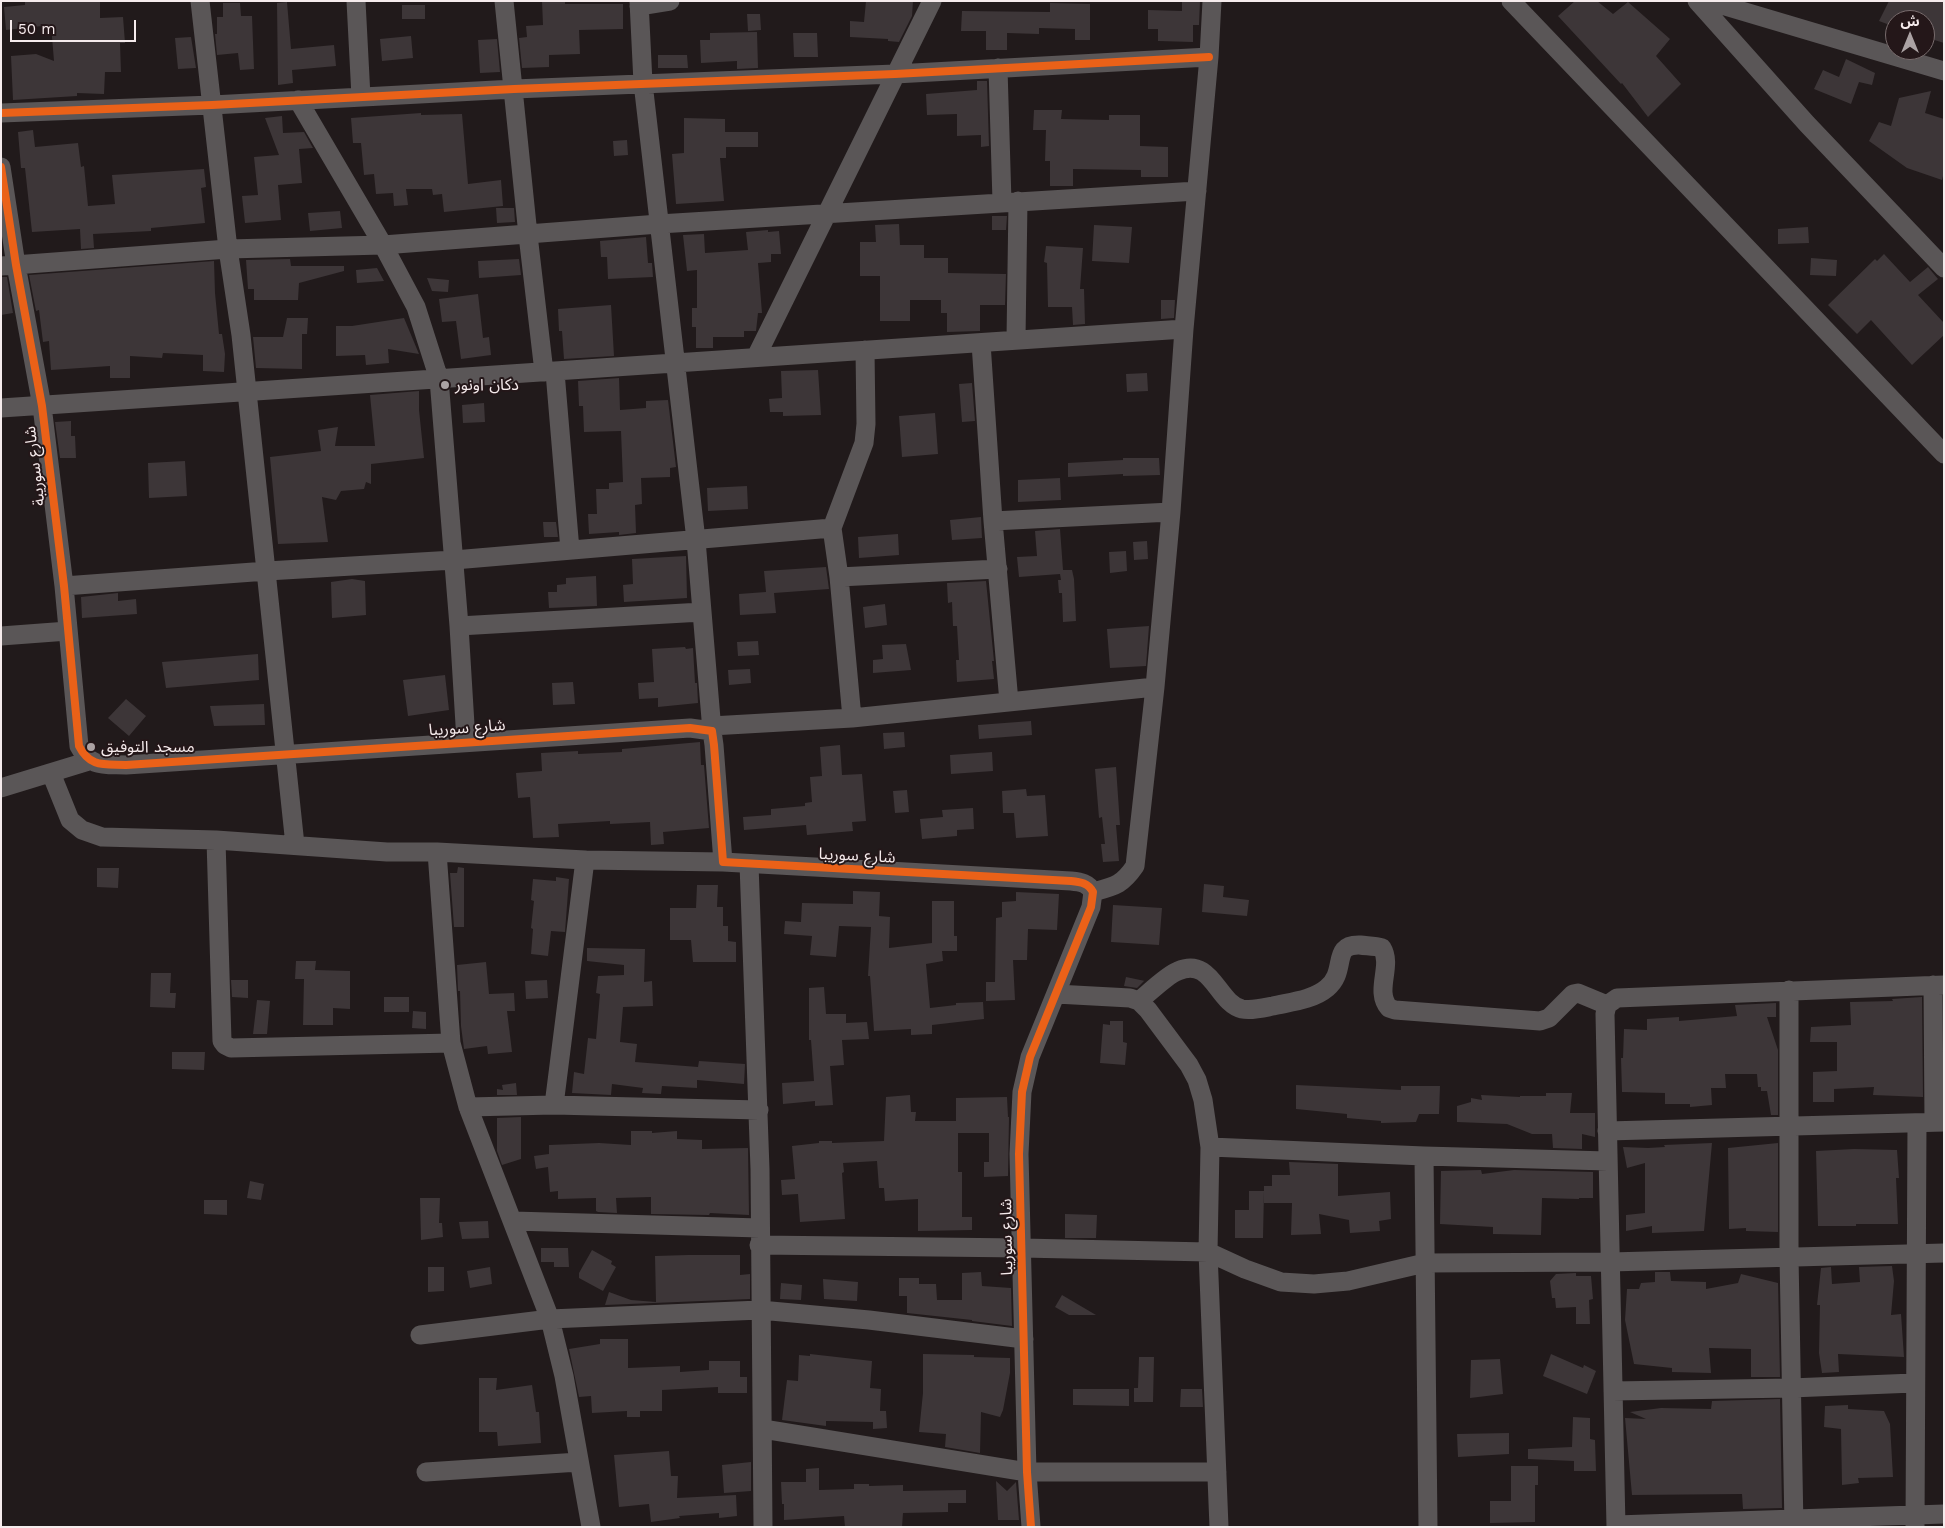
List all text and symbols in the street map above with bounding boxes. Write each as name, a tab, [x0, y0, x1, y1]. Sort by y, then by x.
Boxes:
scale bar	[12, 10, 139, 42]
north arrow	[1885, 10, 1935, 60]
text: ش	[1900, 13, 1920, 29]
text: 50 m	[18, 20, 55, 38]
place label: دكان اونور	[455, 375, 519, 395]
marker: دكان اونور	[439, 379, 451, 391]
street label: شارع سوريبة	[21, 425, 49, 507]
street label: شارع سوريبا	[428, 716, 506, 740]
place label: مسجد التوفيق	[101, 737, 195, 757]
marker: مسجد التوفيق	[85, 741, 97, 753]
street label: شارع سوريبا	[818, 844, 896, 868]
street label: شارع سوريبا	[997, 1198, 1017, 1276]

